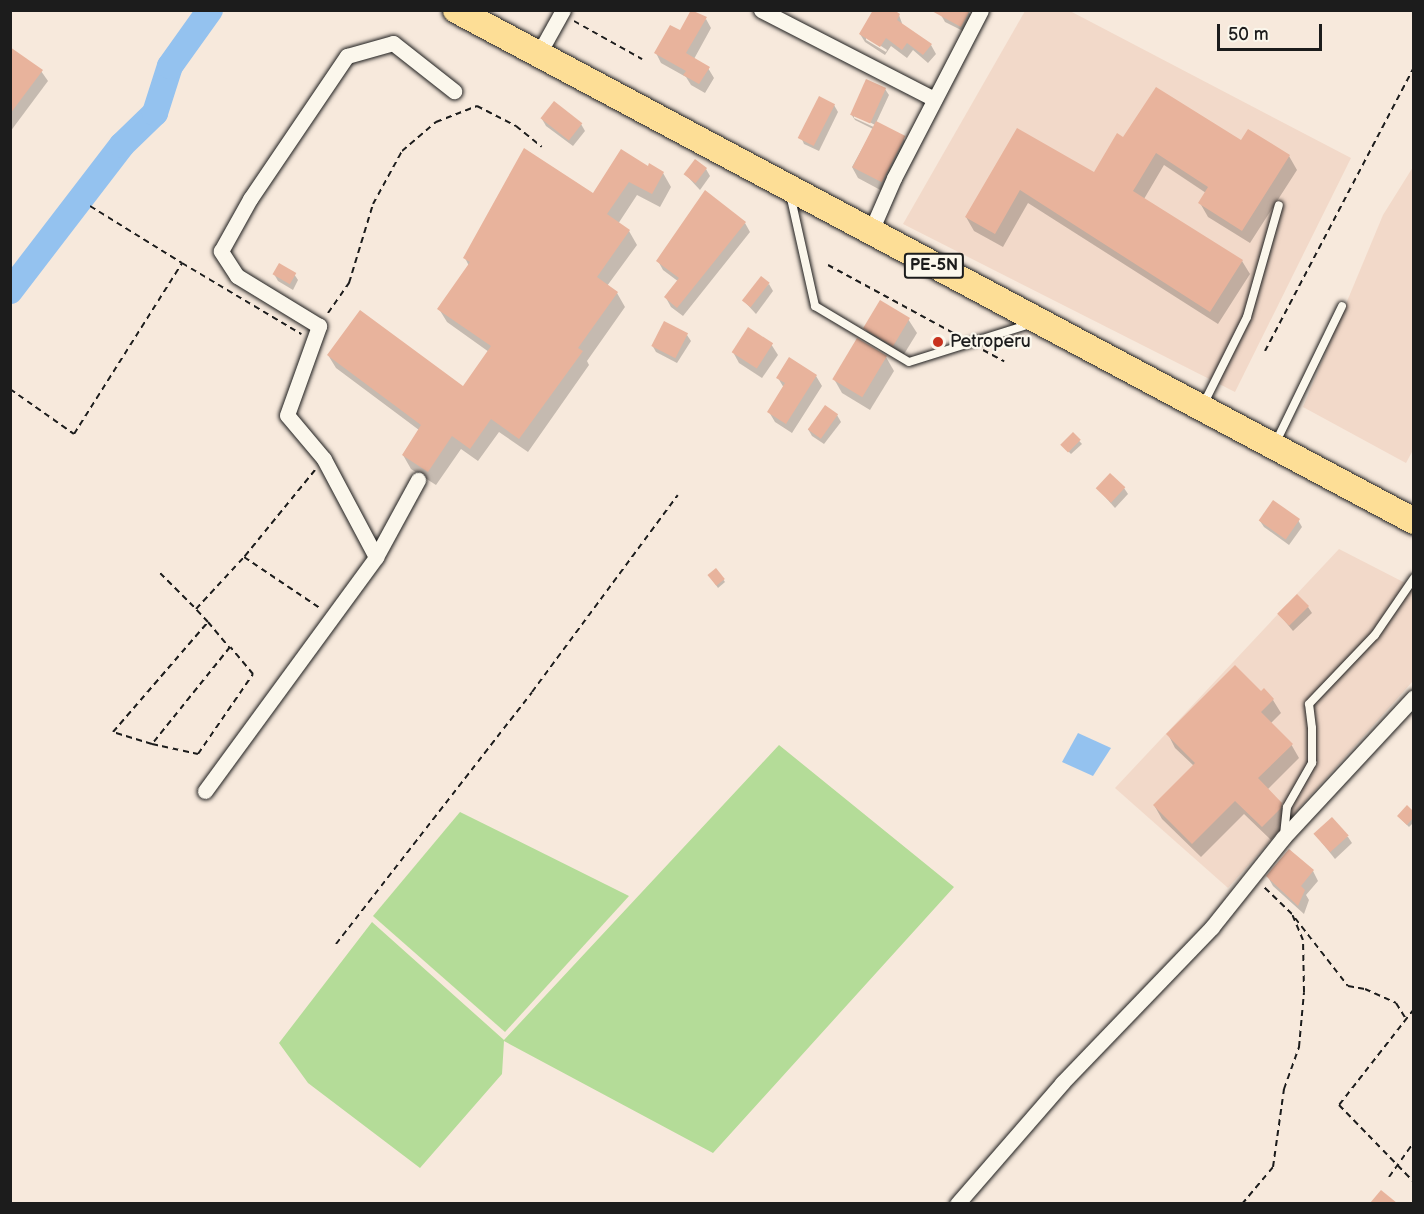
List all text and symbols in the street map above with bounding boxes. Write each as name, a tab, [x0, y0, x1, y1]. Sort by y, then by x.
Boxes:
scale bar	[1220, 12, 1325, 50]
text: 50 m	[1228, 24, 1269, 45]
road number: PE-5N	[902, 253, 966, 279]
place label: Petroperu	[950, 331, 1031, 353]
marker: Petroperu	[931, 335, 945, 349]

